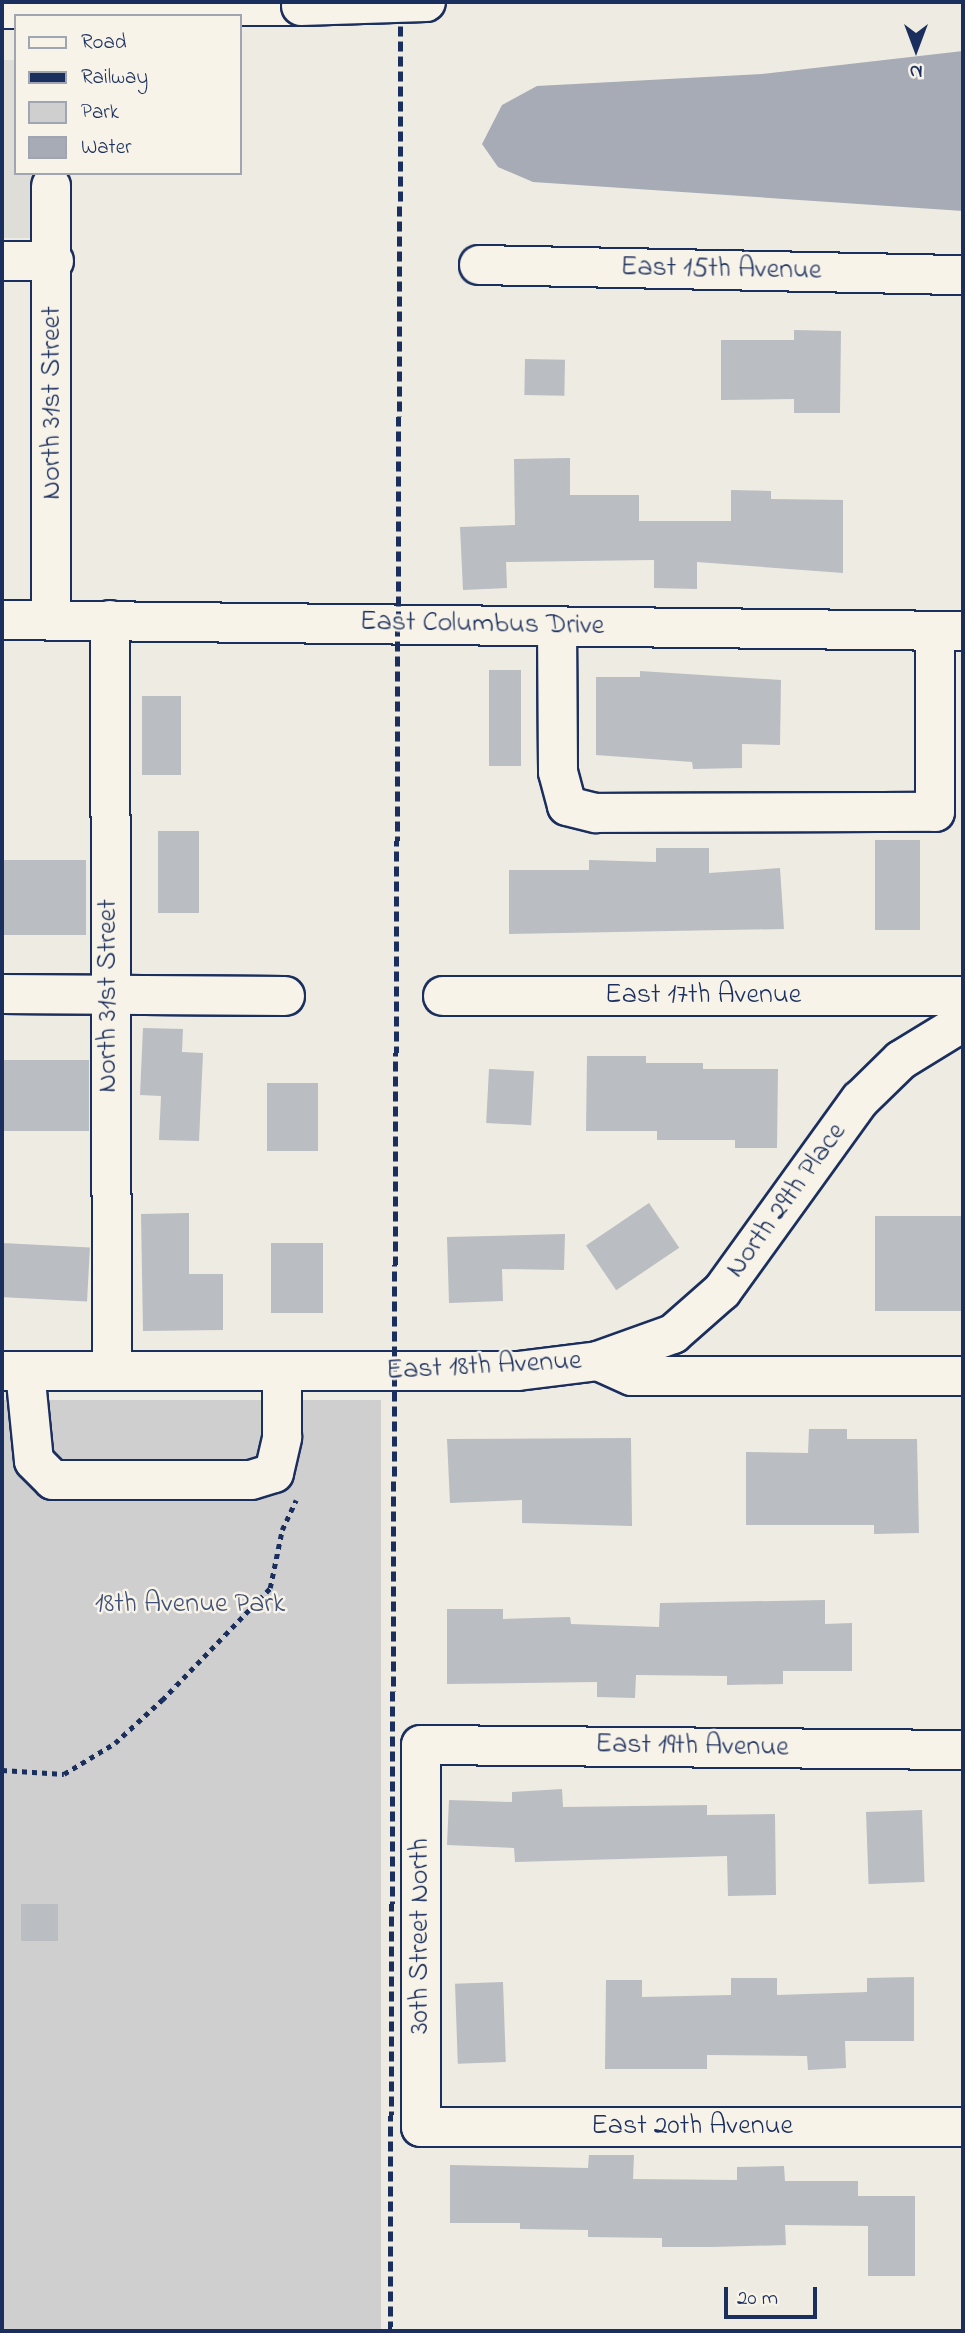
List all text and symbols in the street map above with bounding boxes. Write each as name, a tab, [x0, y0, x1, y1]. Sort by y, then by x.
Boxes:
legend	[14, 14, 242, 175]
north arrow	[881, 14, 951, 84]
text: Road	[81, 28, 127, 58]
text: N	[910, 57, 922, 84]
text: Railway	[81, 63, 148, 93]
text: Park	[81, 98, 119, 128]
text: Water	[81, 133, 132, 163]
street label: East 15th Avenue	[620, 251, 822, 289]
street label: North 31st Street	[36, 306, 70, 500]
street label: East Columbus Drive	[359, 606, 605, 644]
street label: North 31st Street	[92, 899, 126, 1093]
street label: East 17th Avenue	[605, 979, 801, 1013]
street label: North 29th Place	[720, 1117, 854, 1285]
street label: East 18th Avenue	[385, 1345, 583, 1389]
park label: 18th Avenue Park	[95, 1588, 285, 1622]
street label: East 19th Avenue	[595, 1729, 789, 1765]
street label: 30th Street North	[404, 1838, 438, 2034]
street label: East 20th Avenue	[591, 2110, 793, 2144]
scale bar	[727, 2274, 820, 2318]
text: 20 m	[737, 2284, 778, 2314]

